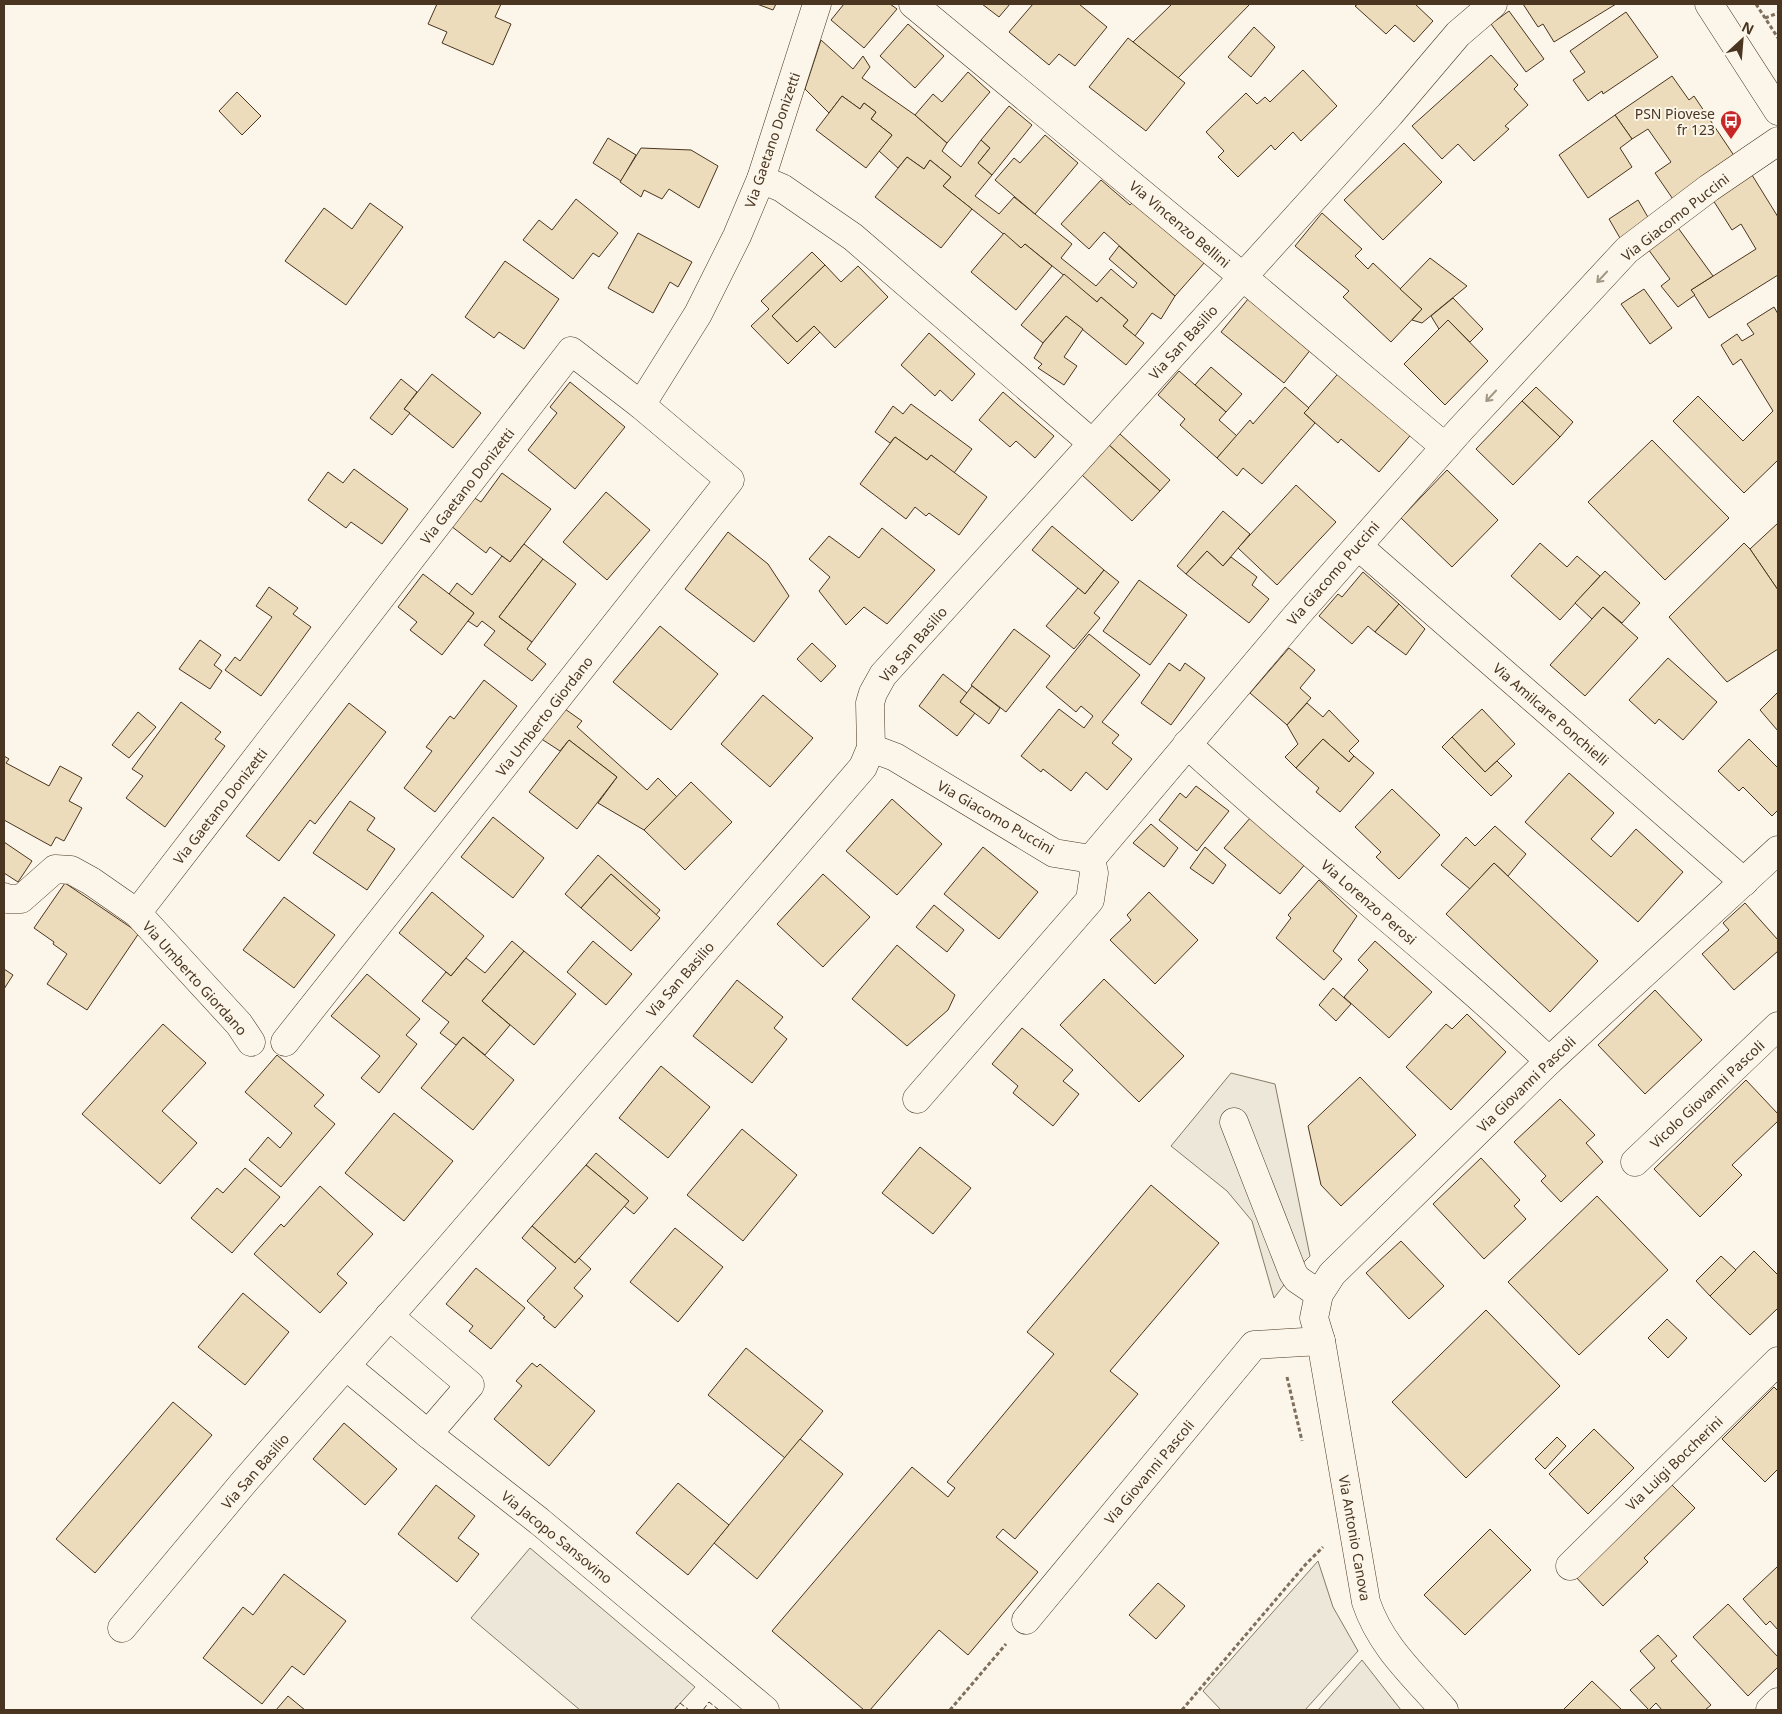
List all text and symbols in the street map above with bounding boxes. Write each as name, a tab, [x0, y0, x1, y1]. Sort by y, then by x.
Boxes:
north arrow	[1717, 15, 1767, 65]
text: N	[1739, 17, 1757, 39]
street label: Via Gaetano Donizetti	[740, 70, 804, 210]
place label: PSN Piovese fr 123	[1635, 104, 1715, 139]
bus stop icon: PSN Piovese fr 123	[1719, 109, 1743, 140]
street label: Via Giacomo Puccini	[1617, 169, 1733, 265]
street label: Via Vincenzo Bellini	[1126, 176, 1234, 272]
one-way arrow	[1596, 271, 1608, 284]
street label: Via San Basilio	[1144, 301, 1222, 383]
one-way arrow	[1485, 390, 1497, 403]
street label: Via Gaetano Donizetti	[416, 424, 518, 548]
street label: Via Giacomo Puccini	[1283, 517, 1383, 629]
street label: Via San Basilio	[875, 602, 951, 686]
street label: Via Umberto Giordano	[491, 652, 597, 780]
street label: Via Amilcare Ponchielli	[1489, 658, 1613, 770]
street label: Via Gaetano Donizetti	[169, 744, 271, 868]
street label: Via Giacomo Puccini	[934, 776, 1058, 858]
street label: Via Lorenzo Perosi	[1317, 855, 1421, 949]
street label: Via Umberto Giordano	[139, 917, 251, 1039]
street label: Via San Basilio	[642, 937, 718, 1021]
street label: Via Giovanni Pascoli	[1472, 1032, 1580, 1136]
street label: Vicolo Giovanni Pascoli	[1646, 1036, 1768, 1152]
street label: Via Luigi Boccherini	[1621, 1412, 1727, 1514]
street label: Via Giovanni Pascoli	[1100, 1416, 1198, 1528]
street label: Via San Basilio	[217, 1429, 293, 1513]
street label: Via Antonio Canova	[1335, 1474, 1375, 1602]
street label: Via Jacopo Sansovino	[497, 1486, 617, 1588]

